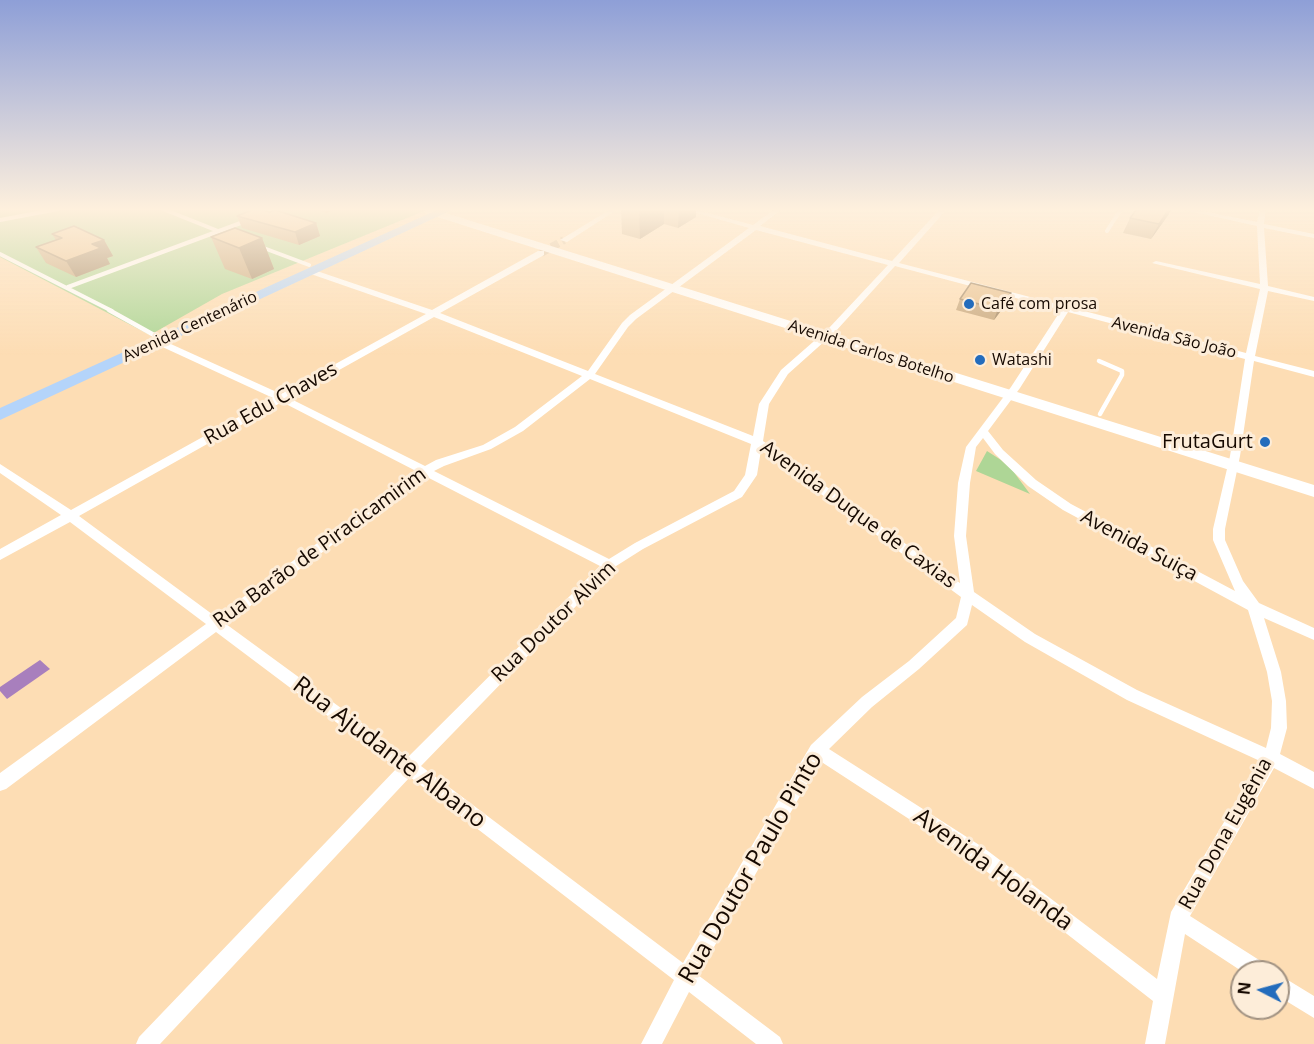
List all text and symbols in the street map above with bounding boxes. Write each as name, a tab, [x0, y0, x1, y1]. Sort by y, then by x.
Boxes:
street label: Avenida Centenário	[120, 287, 260, 367]
place label: Café com prosa	[981, 294, 1097, 314]
marker: Café com prosa	[962, 297, 976, 311]
street label: Avenida São João	[1110, 313, 1238, 363]
street label: Avenida Carlos Botelho	[786, 316, 956, 388]
place label: Watashi	[992, 350, 1052, 370]
marker: Watashi	[973, 353, 987, 367]
street label: Rua Edu Chaves	[200, 358, 342, 450]
place label: FrutaGurt	[1162, 430, 1253, 454]
marker: FrutaGurt	[1258, 435, 1272, 449]
street label: Avenida Duque de Caxias	[755, 436, 961, 594]
street label: Rua Barão de Piracicamirim	[209, 463, 431, 633]
street label: Avenida Suiça	[1077, 505, 1201, 587]
street label: Rua Doutor Alvim	[487, 557, 621, 687]
street label: Rua Ajudante Albano	[287, 671, 491, 835]
street label: Rua Doutor Paulo Pinto	[673, 747, 829, 989]
street label: Rua Dona Eugênia	[1174, 754, 1278, 914]
street label: Avenida Holanda	[908, 803, 1078, 937]
north arrow	[1230, 960, 1290, 1020]
text: N	[1232, 981, 1256, 996]

